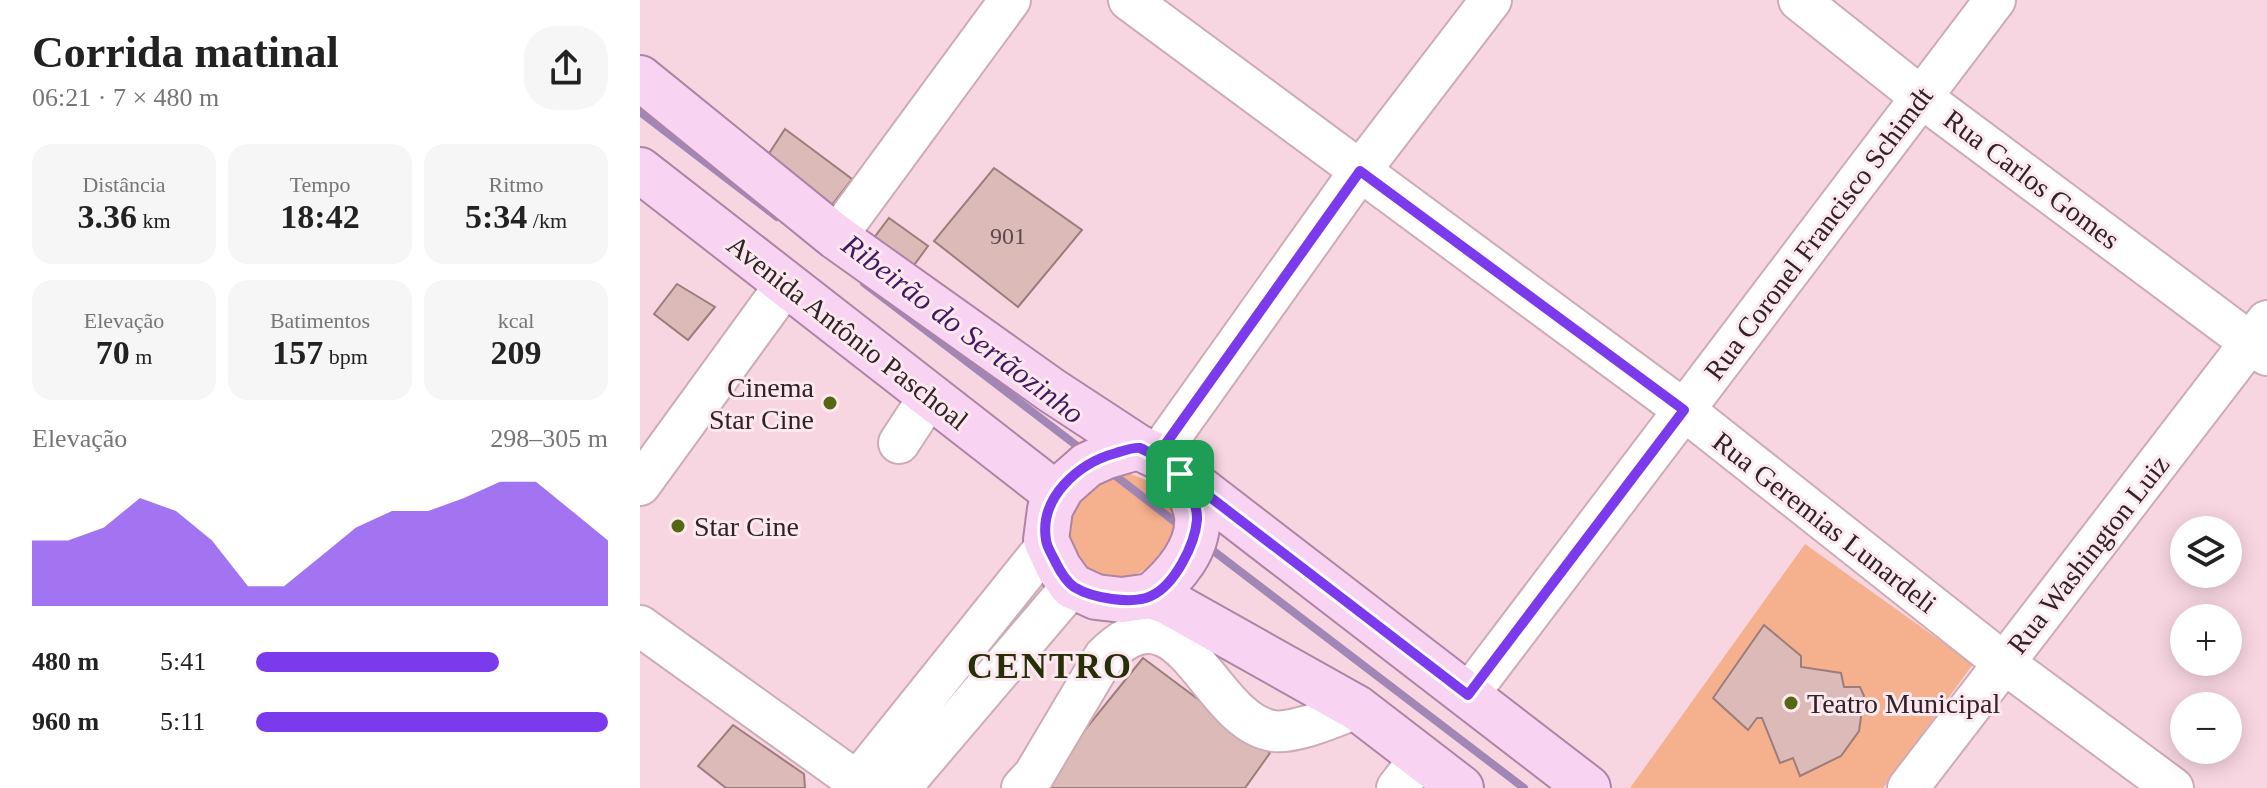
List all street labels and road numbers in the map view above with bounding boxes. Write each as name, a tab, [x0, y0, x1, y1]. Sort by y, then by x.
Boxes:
street label: Rua Coronel Francisco Schimdt	[1698, 81, 1939, 386]
street label: Rua Carlos Gomes	[1938, 103, 2125, 255]
street label: Avenida Antônio Paschoal	[721, 229, 974, 436]
street label: Rua Geremias Lunardeli	[1707, 425, 1943, 619]
street label: Rua Washington Luiz	[2001, 449, 2175, 660]

